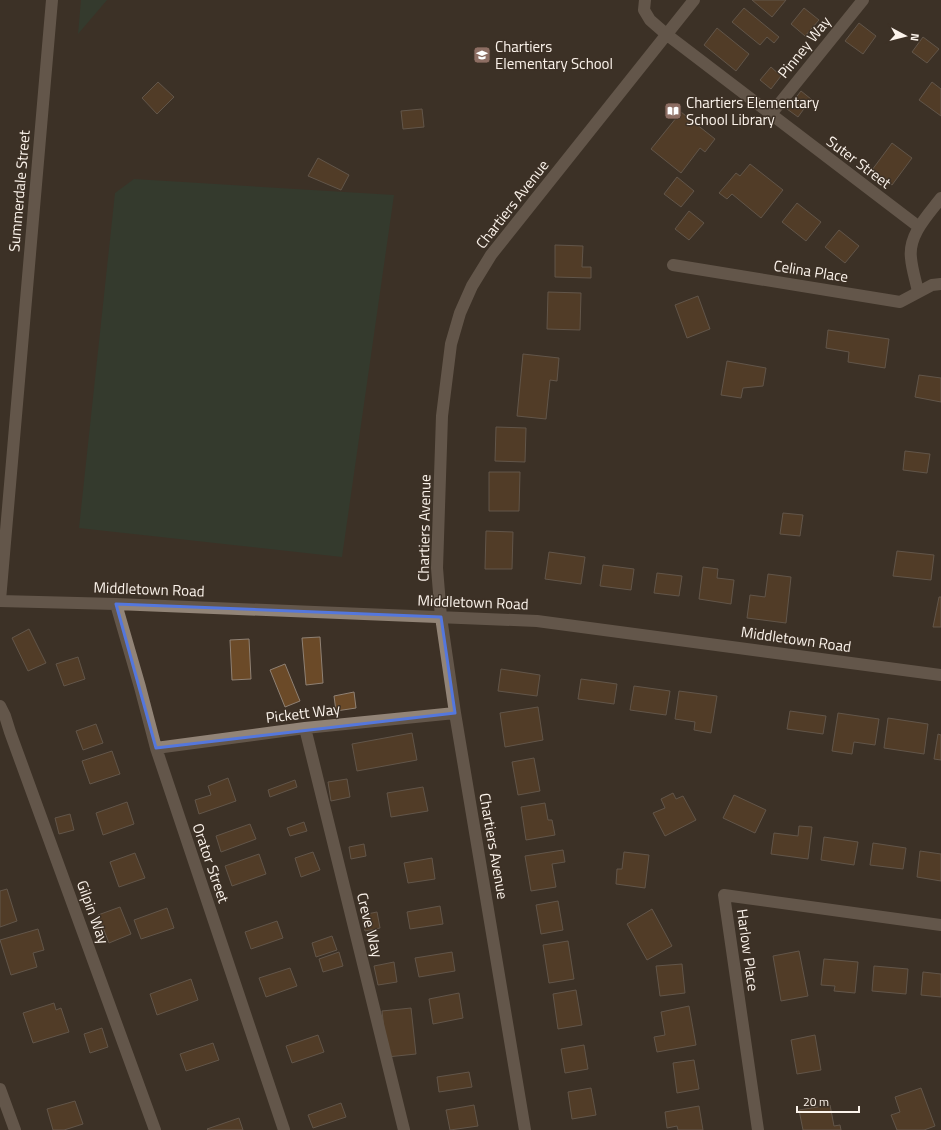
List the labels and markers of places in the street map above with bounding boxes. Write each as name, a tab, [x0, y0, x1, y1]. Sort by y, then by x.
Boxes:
place label: Chartiers Elementary School	[495, 35, 613, 75]
school or university icon: Chartiers Elementary School	[472, 45, 492, 65]
place label: Chartiers Elementary School Library	[686, 91, 819, 131]
library icon: Chartiers Elementary School Library	[663, 101, 683, 121]

